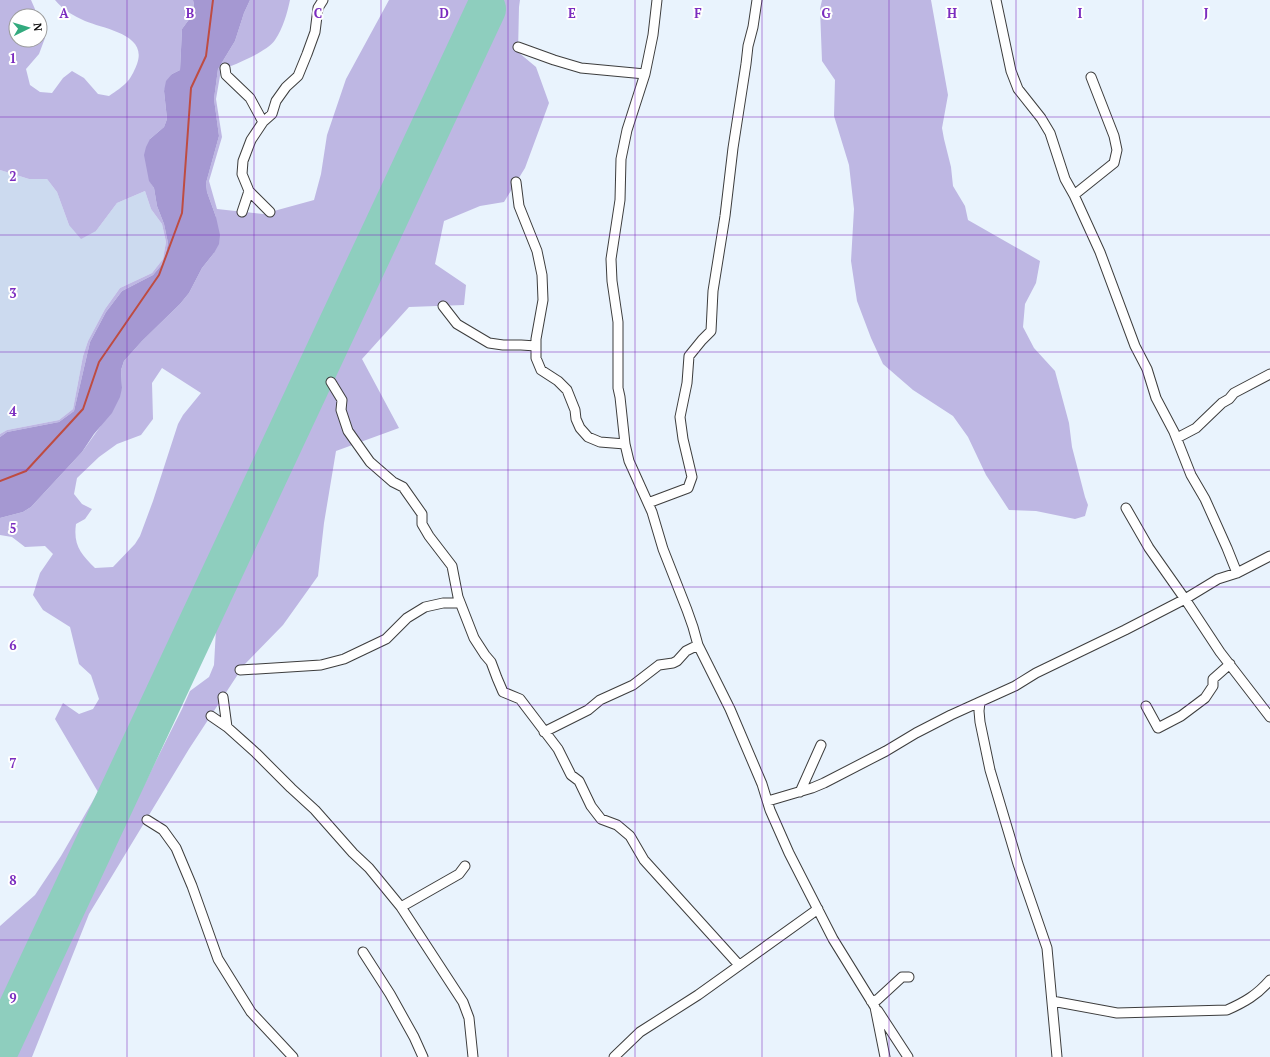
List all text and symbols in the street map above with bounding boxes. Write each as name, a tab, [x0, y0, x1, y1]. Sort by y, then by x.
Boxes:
text: A	[59, 4, 69, 22]
text: B	[186, 4, 194, 22]
text: C	[314, 4, 322, 22]
text: D	[439, 4, 449, 22]
text: E	[568, 4, 576, 22]
text: F	[694, 4, 702, 22]
text: G	[821, 4, 831, 22]
text: H	[947, 4, 957, 22]
text: I	[1078, 4, 1083, 22]
text: J	[1204, 4, 1209, 22]
north arrow	[8, 8, 48, 48]
text: N	[31, 22, 45, 33]
text: 1	[9, 49, 17, 67]
text: 2	[9, 167, 17, 185]
text: 3	[9, 284, 17, 302]
text: 4	[9, 402, 17, 420]
text: 5	[9, 519, 17, 537]
text: 6	[9, 636, 17, 654]
text: 7	[9, 754, 17, 772]
text: 8	[9, 871, 17, 889]
text: 9	[9, 989, 17, 1007]

